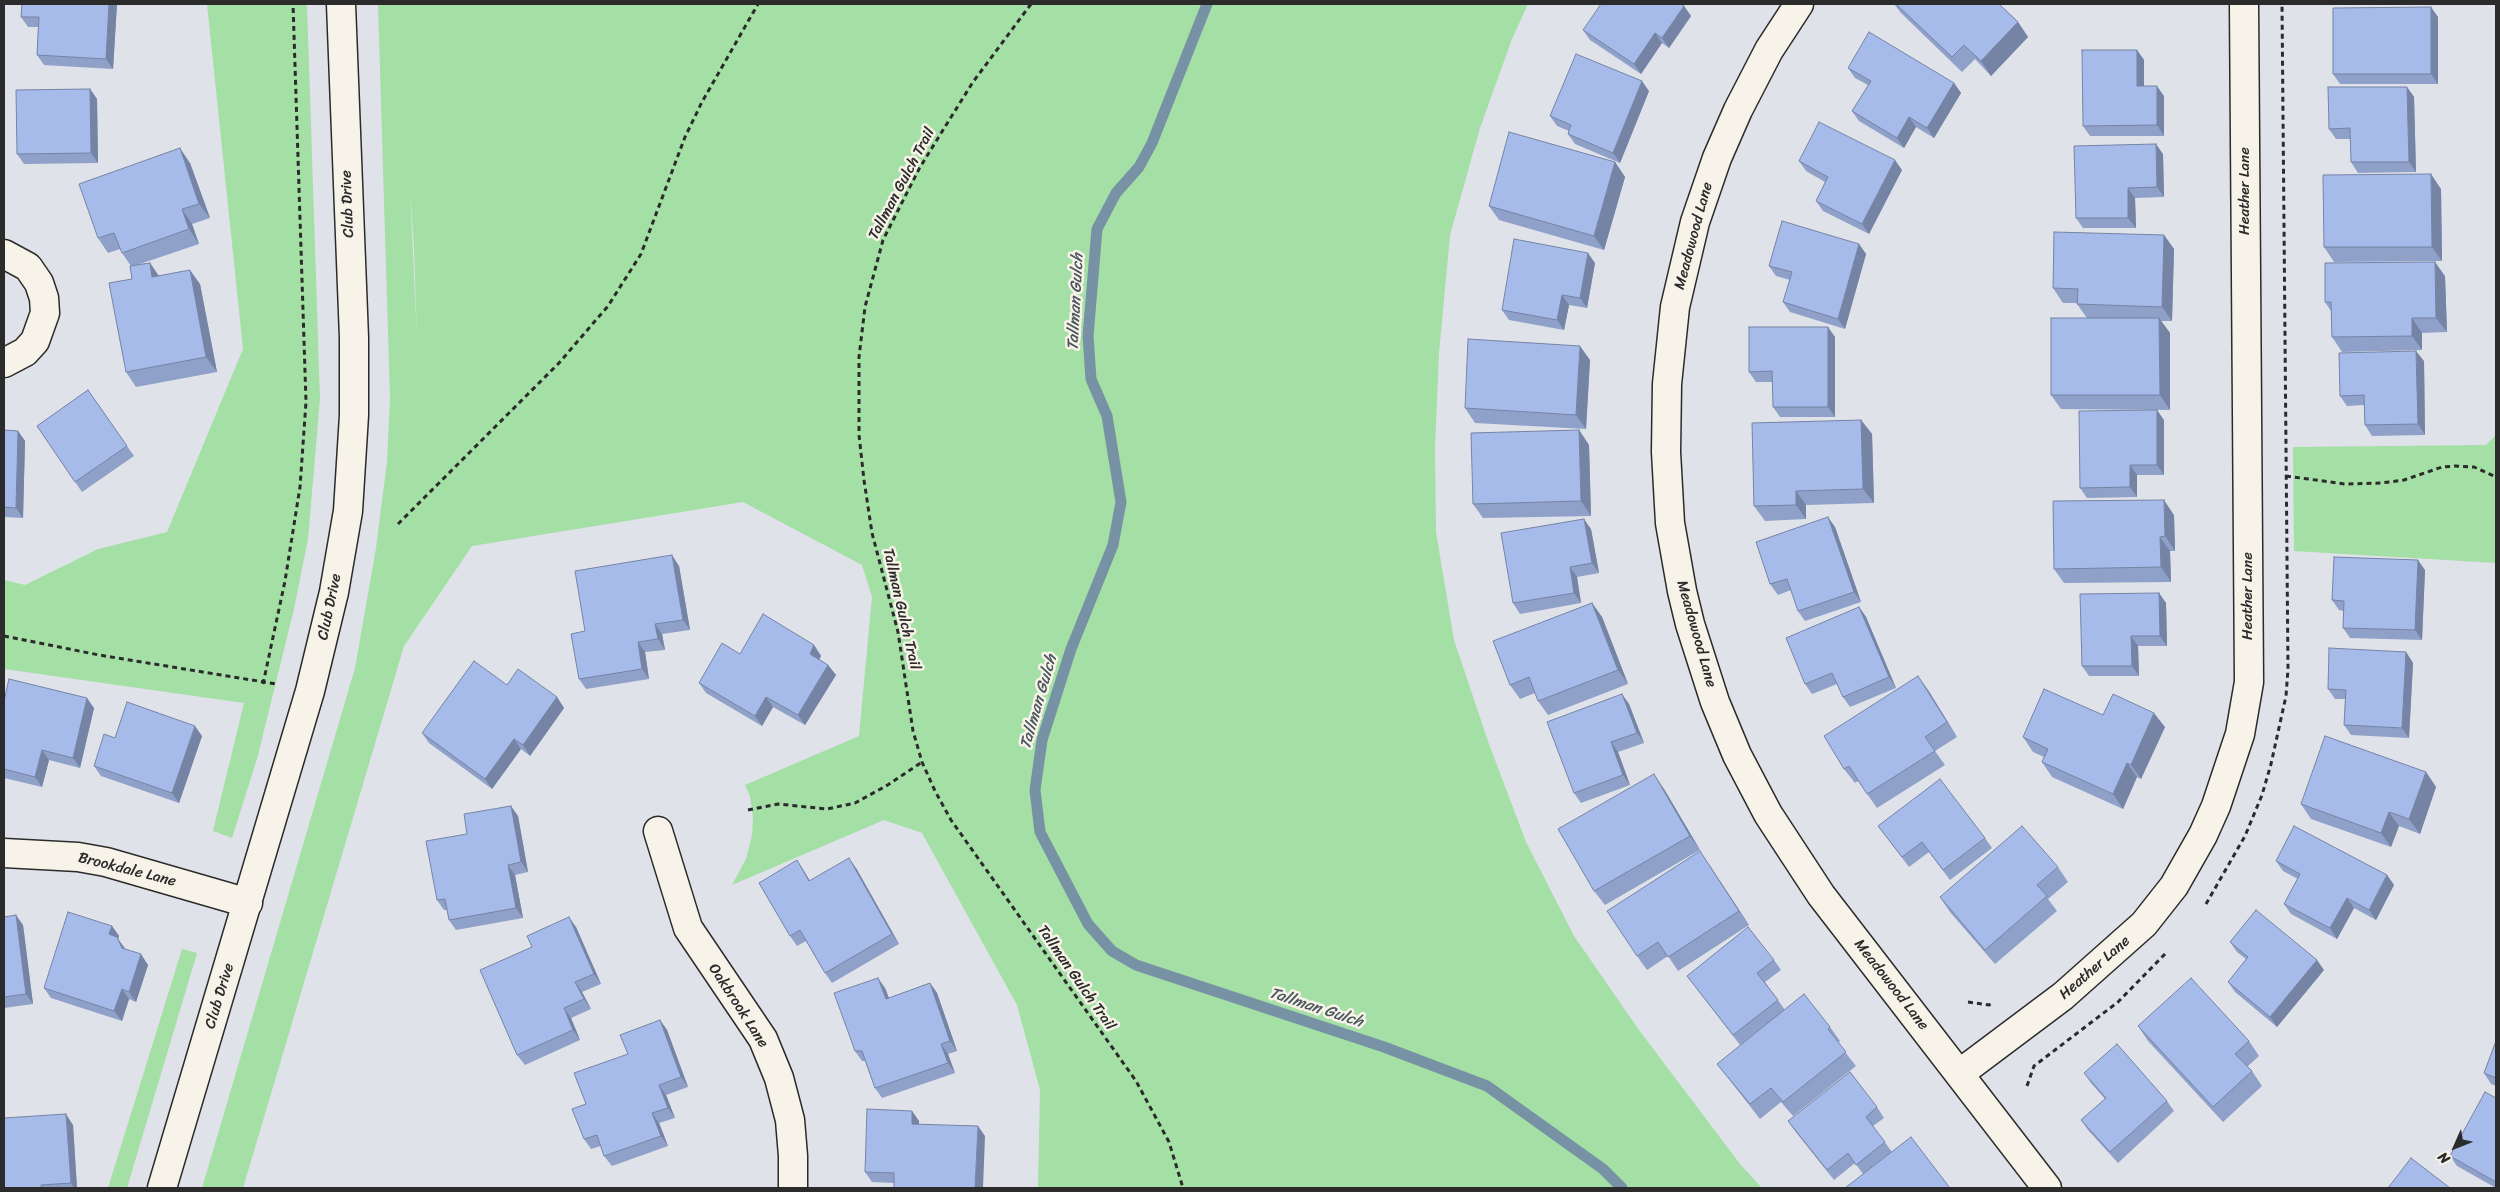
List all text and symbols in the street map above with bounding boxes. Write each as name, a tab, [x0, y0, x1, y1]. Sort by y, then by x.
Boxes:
street label: Tallman Gulch Trail	[865, 125, 939, 243]
street label: Heather Lane	[2236, 147, 2254, 235]
street label: Club Drive	[338, 170, 358, 238]
street label: Meadowood Lane	[1671, 180, 1717, 292]
water label: Tallman Gulch	[1064, 253, 1088, 351]
street label: Tallman Gulch Trail	[878, 547, 924, 671]
street label: Heather Lane	[2239, 552, 2257, 640]
street label: Club Drive	[314, 572, 346, 642]
street label: Meadowood Lane	[1672, 578, 1720, 690]
water label: Tallman Gulch	[1016, 653, 1062, 751]
street label: Brookdale Lane	[76, 849, 178, 891]
street label: Tallman Gulch Trail	[1033, 922, 1119, 1034]
street label: Heather Lane	[2056, 932, 2134, 1004]
street label: Meadowood Lane	[1850, 936, 1932, 1034]
street label: Club Drive	[202, 961, 238, 1031]
street label: Oakbrook Lane	[704, 961, 772, 1051]
water label: Tallman Gulch	[1267, 984, 1365, 1032]
north arrow	[2430, 1122, 2480, 1172]
text: N	[2431, 1146, 2456, 1170]

